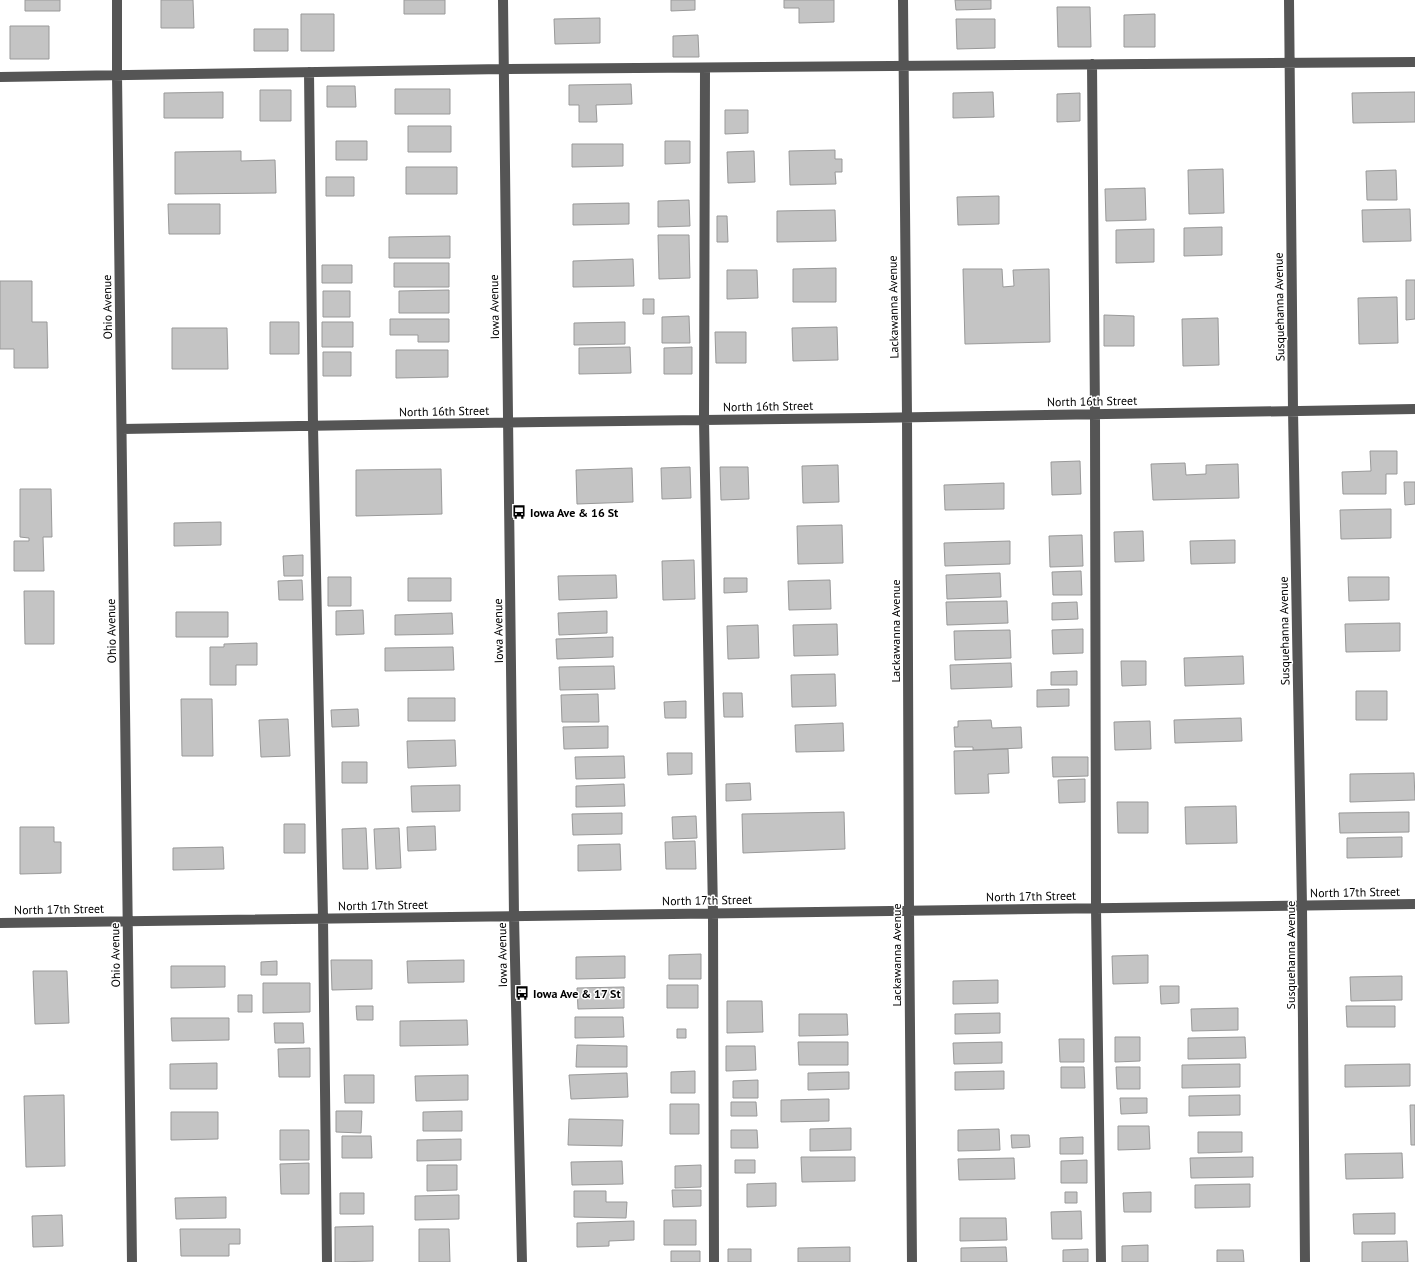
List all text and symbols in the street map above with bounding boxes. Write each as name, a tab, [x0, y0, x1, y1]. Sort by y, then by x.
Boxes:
street label: Susquehanna Avenue	[1271, 252, 1287, 362]
street label: Lackawanna Avenue	[885, 255, 901, 359]
street label: Iowa Avenue	[486, 274, 502, 340]
street label: Ohio Avenue	[99, 275, 115, 339]
street label: North 16th Street	[1047, 393, 1137, 409]
street label: North 16th Street	[723, 398, 813, 414]
street label: North 16th Street	[399, 403, 489, 419]
bus stop icon: Iowa Ave & 16 St	[511, 504, 527, 520]
place label: Iowa Ave & 16 St	[530, 505, 619, 520]
street label: Susquehanna Avenue	[1276, 576, 1292, 686]
street label: Lackawanna Avenue	[888, 579, 903, 683]
street label: Iowa Avenue	[490, 598, 506, 664]
street label: Ohio Avenue	[103, 599, 119, 663]
street label: North 17th Street	[1310, 884, 1400, 900]
street label: North 17th Street	[986, 888, 1076, 904]
street label: North 17th Street	[662, 892, 752, 908]
street label: North 17th Street	[338, 897, 428, 913]
street label: North 17th Street	[14, 901, 104, 917]
street label: Susquehanna Avenue	[1283, 901, 1298, 1009]
street label: Lackawanna Avenue	[889, 903, 904, 1007]
street label: Iowa Avenue	[494, 922, 510, 988]
street label: Ohio Avenue	[107, 923, 123, 987]
bus stop icon: Iowa Ave & 17 St	[514, 985, 530, 1001]
place label: Iowa Ave & 17 St	[533, 986, 621, 1001]

